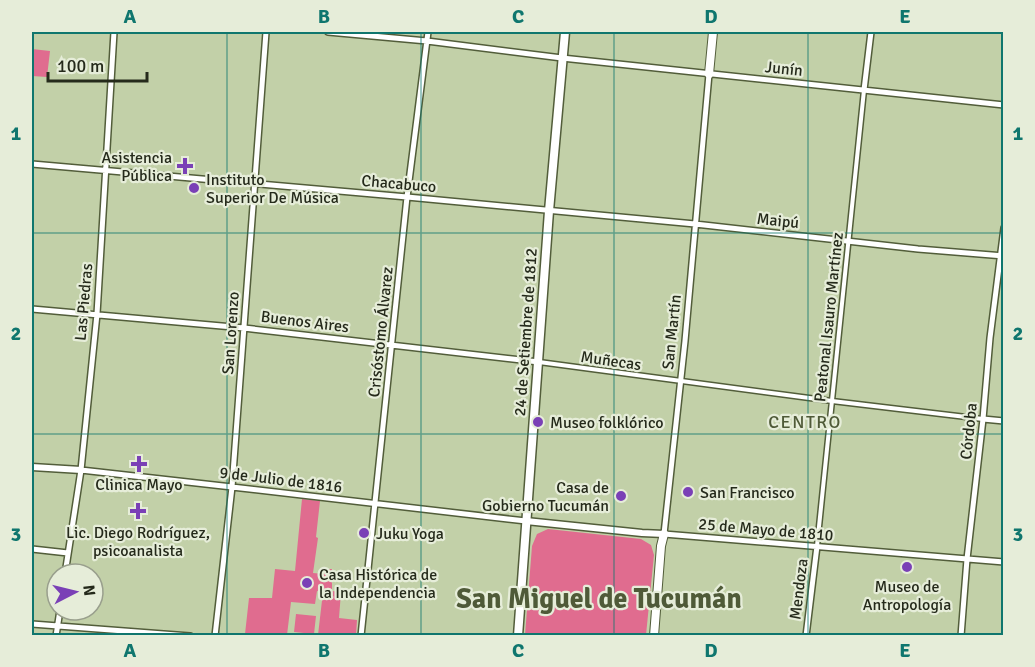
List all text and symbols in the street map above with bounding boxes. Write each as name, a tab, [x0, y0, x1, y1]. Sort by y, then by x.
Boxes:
text: A	[124, 4, 137, 29]
text: B	[318, 4, 330, 29]
text: C	[512, 4, 524, 29]
text: D	[704, 4, 718, 29]
text: E	[899, 4, 911, 29]
scale bar	[48, 45, 147, 83]
text: 100 m	[57, 55, 104, 77]
street label: Junín	[764, 57, 804, 81]
text: 1	[11, 121, 22, 146]
text: 1	[1013, 121, 1024, 146]
place label: Asistencia Pública	[102, 148, 172, 186]
marker: Asistencia Pública	[176, 157, 194, 175]
place label: Instituto Superior De Música	[206, 170, 339, 208]
street label: Chacabuco	[361, 171, 437, 197]
marker: Instituto Superior De Música	[187, 181, 201, 195]
street label: Maipú	[756, 209, 800, 233]
street label: Peatonal Isauro Martínez	[810, 231, 848, 403]
street label: 24 de Setiembre de 1812	[510, 247, 542, 417]
street label: Las Piedras	[71, 263, 97, 342]
street label: Crisóstomo Álvarez	[364, 266, 398, 398]
street label: San Lorenzo	[218, 291, 244, 375]
street label: San Martín	[658, 294, 686, 371]
street label: Buenos Aires	[260, 307, 350, 337]
text: 2	[11, 321, 21, 346]
text: 2	[1013, 321, 1023, 346]
street label: Muñecas	[579, 347, 642, 375]
street label: Córdoba	[956, 402, 982, 460]
district label: CENTRO	[768, 411, 842, 433]
place label: Museo folklórico	[550, 413, 664, 433]
marker: Museo folklórico	[531, 415, 545, 429]
marker: Clinica Mayo	[130, 455, 148, 473]
street label: 9 de Julio de 1816	[218, 463, 343, 497]
place label: Clinica Mayo	[95, 475, 183, 495]
place label: Casa de Gobierno Tucumán	[482, 478, 609, 516]
place label: San Francisco	[700, 483, 795, 503]
marker: San Francisco	[681, 485, 695, 499]
marker: Casa de Gobierno Tucumán	[614, 489, 628, 503]
marker: Lic. Diego Rodríguez, psicoanalista	[129, 502, 147, 520]
street label: 25 de Mayo de 1810	[698, 514, 834, 546]
text: 3	[11, 522, 21, 547]
text: 3	[1013, 522, 1023, 547]
place label: Lic. Diego Rodríguez, psicoanalista	[66, 523, 210, 561]
place label: Juku Yoga	[376, 524, 444, 544]
marker: Juku Yoga	[357, 526, 371, 540]
street label: Mendoza	[785, 557, 813, 621]
marker: Museo de Antropología	[900, 560, 914, 574]
north arrow	[45, 562, 105, 622]
place label: Casa Histórica de la Independencia	[319, 565, 437, 603]
marker: Casa Histórica de la Independencia	[300, 576, 314, 590]
place label: Museo de Antropología	[863, 577, 951, 615]
district label: San Miguel de Tucumán	[456, 582, 742, 616]
text: N	[78, 584, 99, 597]
text: A	[124, 638, 137, 663]
text: B	[318, 638, 330, 663]
text: C	[512, 638, 524, 663]
text: D	[704, 638, 718, 663]
text: E	[899, 638, 911, 663]

